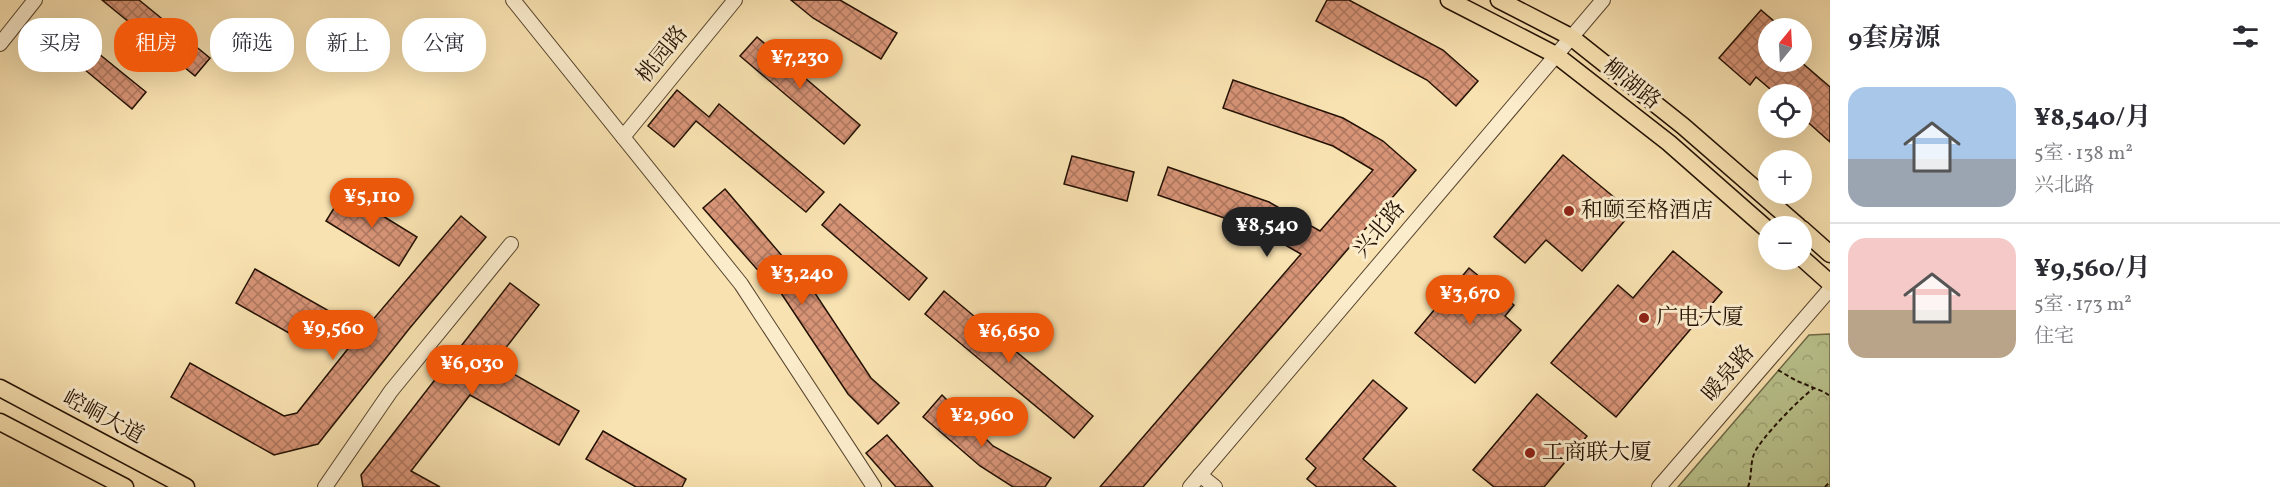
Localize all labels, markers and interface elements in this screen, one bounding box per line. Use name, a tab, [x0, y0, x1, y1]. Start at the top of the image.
chip: 买房	[18, 18, 102, 72]
chip: 租房	[114, 18, 198, 72]
chip: 筛选	[210, 18, 294, 72]
chip: 新上	[306, 18, 390, 72]
chip: 公寓	[402, 18, 486, 72]
north arrow	[1758, 18, 1812, 72]
map controls	[1758, 18, 1812, 270]
street label: 桃园路	[630, 20, 696, 90]
icon: filters	[2229, 20, 2262, 53]
text: 9套房源	[1848, 21, 1940, 57]
pin: ¥7,230	[751, 39, 849, 90]
text: ¥7,230	[771, 44, 829, 72]
street label: 柳湖路	[1595, 52, 1667, 118]
button: locate	[1758, 84, 1812, 138]
text: ¥8,540/月	[2034, 100, 2151, 136]
icon: home	[1896, 111, 1968, 183]
text: 5室 · 138 m²	[2034, 140, 2133, 168]
button: +	[1758, 150, 1812, 204]
text: 兴北路	[2034, 172, 2094, 200]
pin: ¥5,110	[323, 178, 421, 229]
text: ¥5,110	[344, 183, 400, 211]
street label: 兴北路	[1347, 195, 1413, 265]
place label: 和颐至格酒店	[1581, 196, 1713, 227]
marker: 和颐至格酒店	[1562, 204, 1576, 218]
pin: ¥8,540	[1218, 207, 1316, 258]
text: ¥8,540	[1236, 212, 1298, 240]
button: −	[1758, 216, 1812, 270]
text: ¥9,560/月	[2034, 251, 2151, 287]
pin: ¥3,240	[753, 255, 851, 306]
text: ¥3,240	[771, 260, 833, 288]
icon: home	[1896, 262, 1968, 334]
pin: ¥3,670	[1421, 275, 1519, 326]
text: ¥3,670	[1440, 280, 1500, 308]
text: 5室 · 173 m²	[2034, 291, 2132, 319]
place label: 广电大厦	[1656, 303, 1744, 334]
pin: ¥9,560	[284, 310, 382, 361]
marker: 广电大厦	[1637, 311, 1651, 325]
pin: ¥6,650	[960, 313, 1058, 364]
text: ¥9,560	[302, 315, 364, 343]
text: ¥6,650	[978, 318, 1040, 346]
text: 住宅	[2034, 323, 2074, 351]
street label: 暖泉路	[1696, 339, 1762, 409]
pin: ¥6,030	[423, 345, 521, 396]
text: ¥6,030	[440, 350, 504, 378]
street label: 崆峒大道	[57, 384, 149, 452]
pin: ¥2,960	[933, 397, 1031, 448]
text: ¥2,960	[950, 402, 1014, 430]
place label: 工商联大厦	[1542, 438, 1652, 469]
marker: 工商联大厦	[1523, 446, 1537, 460]

